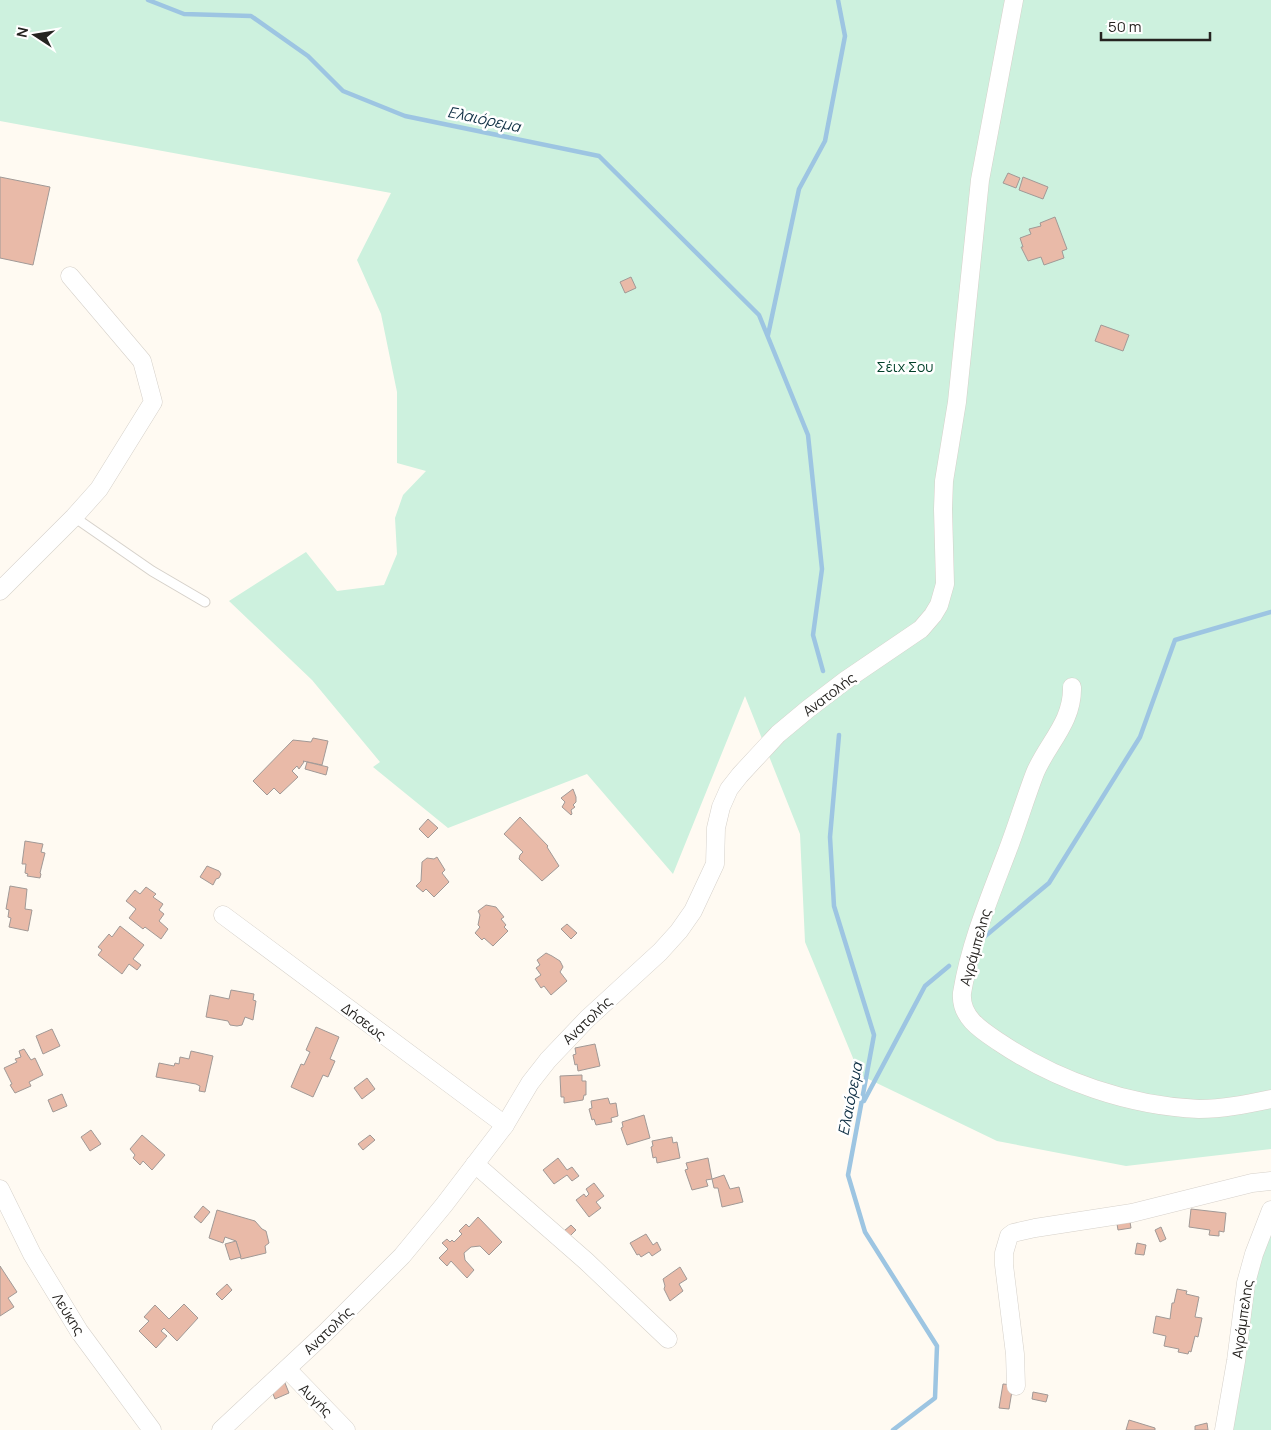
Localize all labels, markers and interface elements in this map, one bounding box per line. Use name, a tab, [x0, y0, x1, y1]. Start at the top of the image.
north arrow	[10, 10, 60, 60]
scale bar	[1101, 10, 1210, 42]
text: 50 m	[1108, 16, 1142, 37]
text: N	[11, 25, 32, 39]
water label: Ελαιόρεμα	[446, 101, 524, 137]
park label: Σέιχ Σου	[877, 357, 933, 376]
street label: Ανατολής	[799, 668, 860, 720]
street label: Αγράμπελης	[955, 906, 995, 988]
street label: Ανατολής	[558, 992, 616, 1048]
street label: Δήσεως	[338, 998, 390, 1044]
water label: Ελαιόρεμα	[833, 1059, 868, 1137]
street label: Αγράμπελης	[1227, 1278, 1257, 1360]
street label: Λεύκης	[49, 1289, 90, 1339]
street label: Ανατολής	[299, 1302, 357, 1358]
street label: Αυγής	[295, 1379, 337, 1421]

